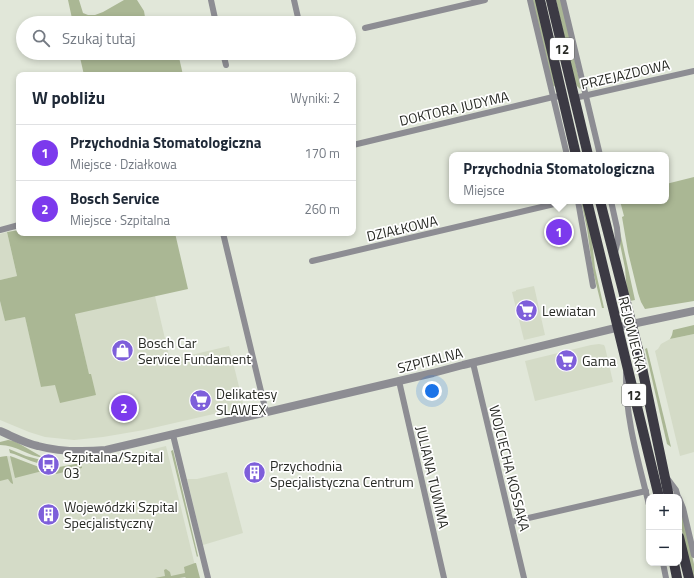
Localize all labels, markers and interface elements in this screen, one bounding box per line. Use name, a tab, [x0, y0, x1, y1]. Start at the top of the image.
search box	[16, 16, 356, 60]
icon: search	[30, 27, 52, 49]
text: Szukaj tutaj	[62, 27, 135, 50]
road number: 12	[550, 38, 574, 60]
street label: PRZEJAZDOWA	[578, 53, 672, 94]
text: W pobliżu	[32, 85, 105, 111]
street label: DOKTORA JUDYMA	[397, 85, 511, 131]
text: Wyniki: 2	[290, 88, 340, 108]
text: Przychodnia Stomatologiczna	[70, 131, 262, 154]
text: 1	[41, 143, 49, 163]
text: 170 m	[304, 143, 340, 163]
popup	[449, 152, 669, 204]
text: Miejsce · Działkowa	[70, 154, 177, 174]
text: Przychodnia Stomatologiczna	[463, 157, 655, 180]
text: Miejsce	[463, 180, 505, 200]
text: Bosch Service	[70, 187, 160, 210]
text: 2	[41, 199, 49, 219]
text: 260 m	[304, 199, 340, 219]
street label: DZIAŁKOWA	[364, 209, 440, 246]
text: Miejsce · Szpitalna	[70, 210, 170, 230]
pin: 1	[546, 217, 572, 247]
street label: REJOWIECKA	[613, 294, 653, 375]
supermarket icon: Lewiatan	[513, 297, 539, 323]
place label: Lewiatan	[542, 300, 596, 321]
place label: Bosch Car Service Fundament	[138, 332, 251, 369]
shop icon: Bosch Car Service Fundament	[110, 337, 136, 363]
street label: SZPITALNA	[395, 342, 465, 378]
supermarket icon: Gama	[554, 347, 580, 373]
place label: Gama	[582, 350, 616, 371]
your location	[422, 381, 442, 401]
place label: Delikatesy SLAWEX	[216, 383, 277, 420]
road number: 12	[622, 384, 646, 406]
supermarket icon: Delikatesy SLAWEX	[188, 388, 214, 414]
pin: 2	[111, 393, 137, 423]
street label: WOJCIECHA KOSSAKA	[484, 403, 536, 534]
street label: JULIANA TUWIMA	[411, 424, 455, 531]
place label: Szpitalna/Szpital 03	[64, 446, 163, 483]
bus stop icon: Szpitalna/Szpital 03	[35, 451, 61, 477]
place label: Przychodnia Specjalistyczna Centrum	[270, 455, 414, 492]
building icon: Przychodnia Specjalistyczna Centrum	[241, 460, 267, 486]
map controls	[646, 494, 682, 566]
button: +	[646, 494, 682, 530]
place label: Wojewódzki Szpital Specjalistyczny	[64, 496, 178, 533]
building icon: Wojewódzki Szpital Specjalistyczny	[36, 501, 62, 527]
button: −	[646, 530, 682, 566]

